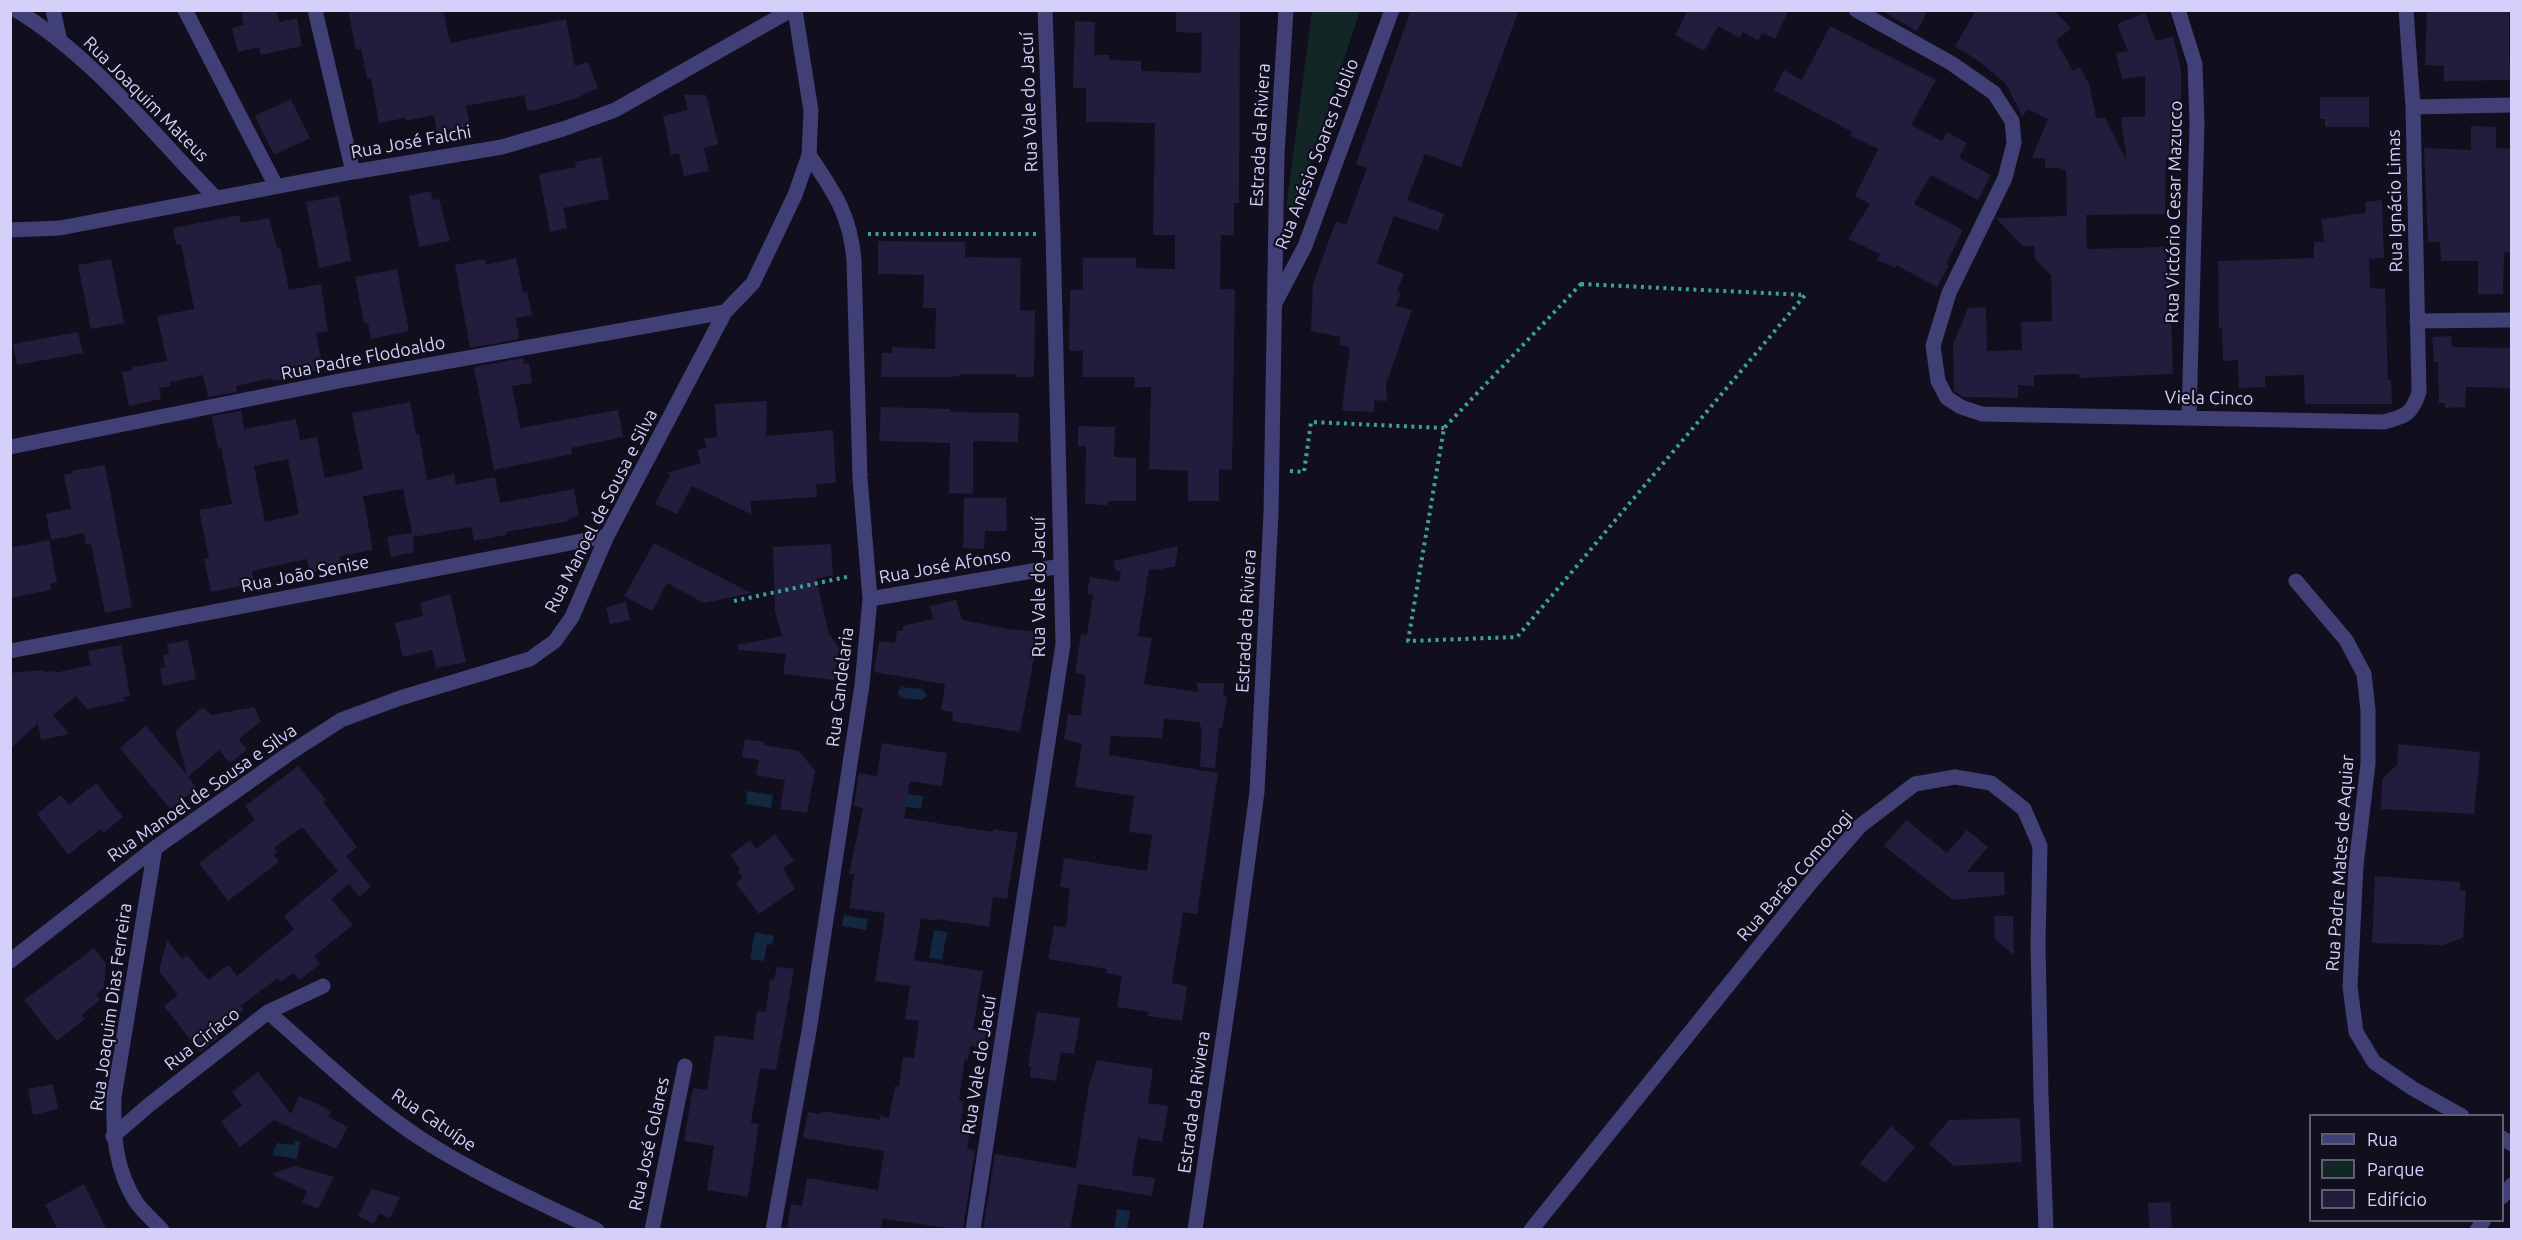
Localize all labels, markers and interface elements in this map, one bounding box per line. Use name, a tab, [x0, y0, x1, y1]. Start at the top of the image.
street label: Rua Joaquim Mateus	[79, 32, 213, 166]
street label: Rua Vale do Jacuí	[1016, 32, 1042, 172]
street label: Rua Anésio Soares Publio	[1271, 56, 1363, 252]
street label: Estrada da Riviera	[1245, 63, 1275, 207]
street label: Rua Victório Cesar Mazucco	[2161, 101, 2187, 323]
street label: Rua José Falchi	[349, 121, 473, 163]
street label: Rua Ignácio Limas	[2383, 129, 2407, 273]
street label: Rua Padre Flodoaldo	[279, 331, 447, 385]
street label: Viela Cinco	[2164, 386, 2254, 410]
street label: Rua Manoel de Sousa e Silva	[540, 405, 662, 617]
street label: Rua Vale do Jacuí	[1028, 517, 1050, 657]
street label: Rua José Afonso	[877, 544, 1013, 588]
street label: Estrada da Riviera	[1231, 549, 1261, 693]
street label: Rua João Senise	[239, 551, 371, 597]
street label: Rua Candelaria	[822, 626, 858, 748]
street label: Rua Manoel de Sousa e Silva	[103, 719, 301, 867]
street label: Rua Padre Mates de Aquiar	[2322, 754, 2358, 972]
street label: Rua Barão Comorogi	[1732, 806, 1858, 946]
street label: Rua Joaquim Dias Ferreira	[86, 902, 136, 1112]
street label: Rua Vale do Jacuí	[957, 994, 1001, 1136]
street label: Rua Ciríaco	[160, 1003, 244, 1075]
street label: Estrada da Riviera	[1173, 1029, 1215, 1175]
street label: Rua José Colares	[624, 1075, 674, 1213]
street label: Rua Catuípe	[388, 1084, 480, 1156]
legend	[2309, 1114, 2504, 1222]
text: Rua	[2367, 1129, 2398, 1149]
text: Parque	[2367, 1159, 2424, 1179]
text: Edifício	[2367, 1189, 2427, 1209]

